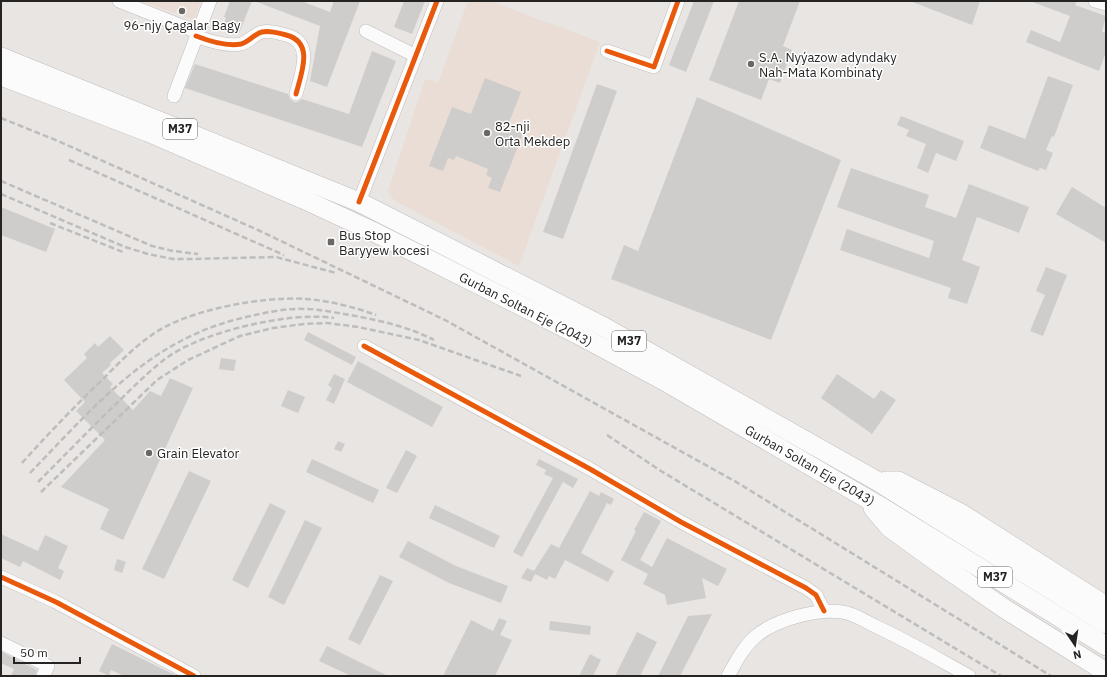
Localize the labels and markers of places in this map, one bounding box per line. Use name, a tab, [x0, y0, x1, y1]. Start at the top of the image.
marker: 96-njy Çagalar Bagy	[177, 6, 187, 16]
place label: 96-njy Çagalar Bagy	[124, 17, 241, 34]
place label: S.A. Nyýazow adyndaky Nah-Mata Kombinaty	[759, 49, 897, 81]
marker: S.A. Nyýazow adyndaky Nah-Mata Kombinaty	[746, 59, 756, 69]
place label: 82-nji Orta Mekdep	[495, 118, 570, 150]
marker: 82-nji Orta Mekdep	[482, 128, 492, 138]
place label: Bus Stop Baryyew kocesi	[339, 227, 429, 259]
marker: Bus Stop Baryyew kocesi	[326, 237, 336, 247]
place label: Grain Elevator	[157, 445, 240, 462]
marker: Grain Elevator	[144, 448, 154, 458]

